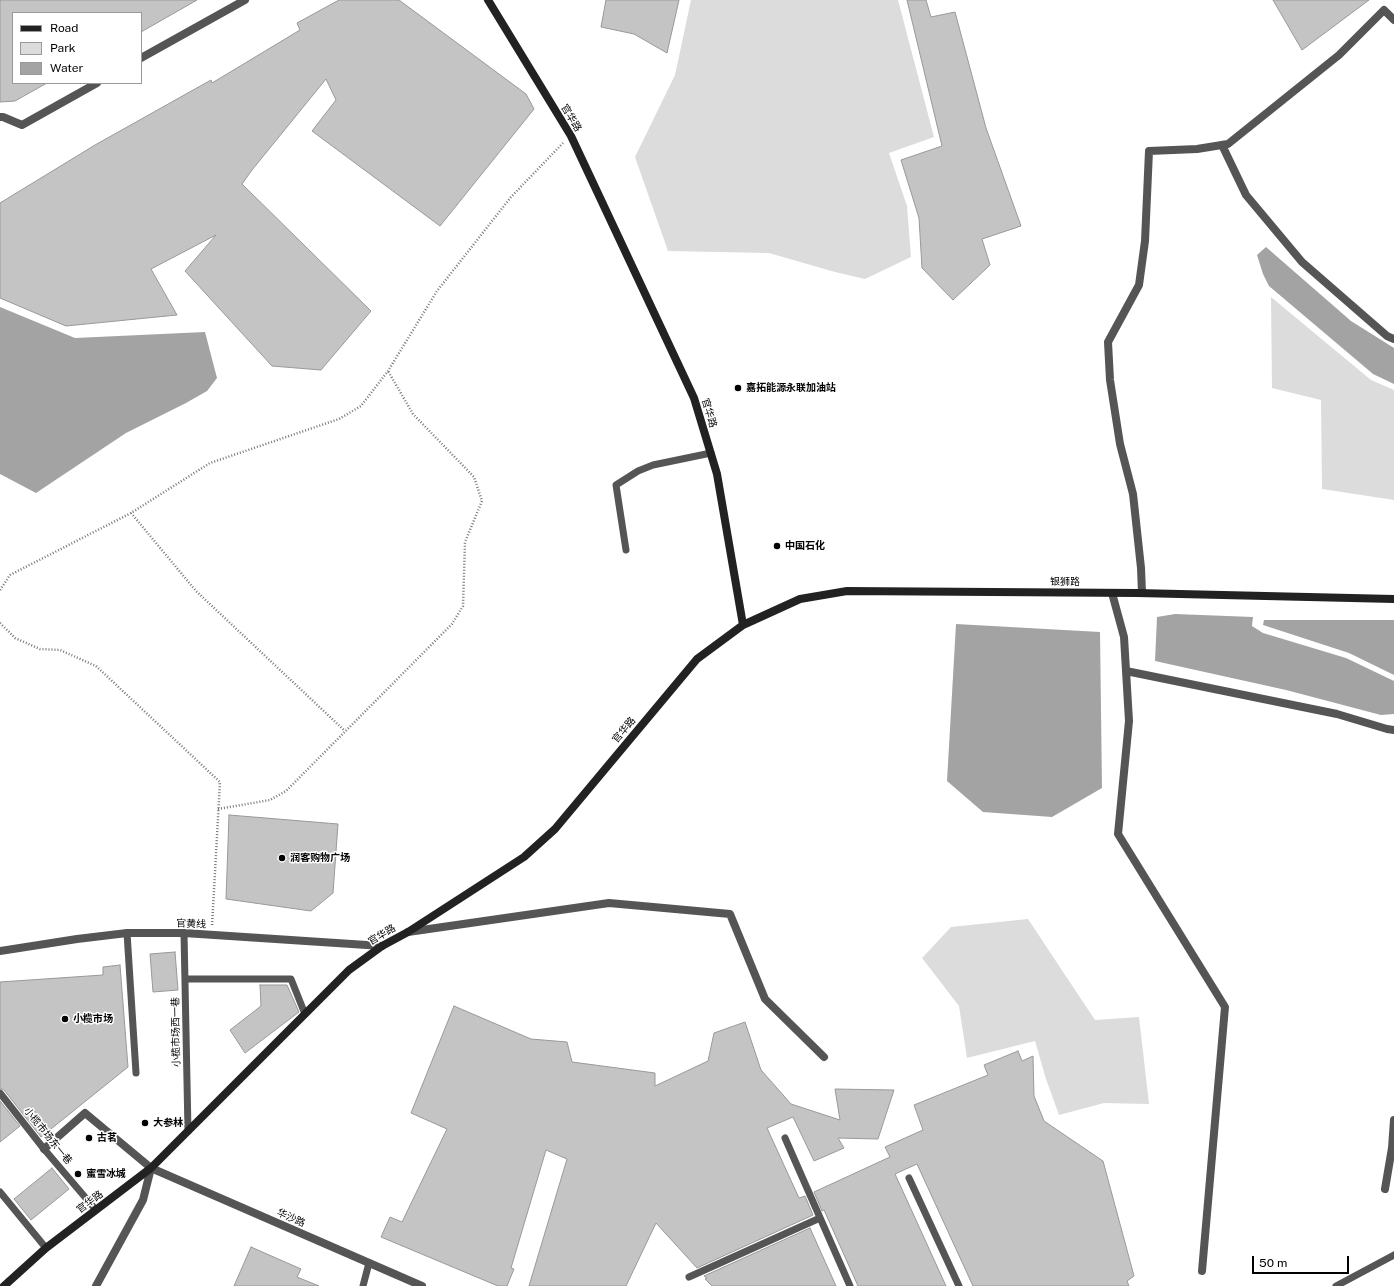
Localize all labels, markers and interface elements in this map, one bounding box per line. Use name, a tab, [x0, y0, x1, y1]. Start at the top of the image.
legend	[12, 12, 142, 84]
text: Road	[50, 21, 78, 35]
text: Park	[50, 41, 76, 55]
text: Water	[50, 61, 83, 75]
street label: 官华路	[558, 102, 584, 134]
place label: 嘉拓能源永联加油站	[746, 382, 836, 394]
marker: 嘉拓能源永联加油站	[733, 383, 743, 393]
street label: 官华路	[699, 397, 719, 429]
place label: 中国石化	[785, 540, 825, 552]
marker: 中国石化	[772, 541, 782, 551]
street label: 银狮路	[1050, 576, 1080, 588]
street label: 官华路	[610, 715, 638, 745]
place label: 润客购物广场	[290, 852, 350, 864]
marker: 润客购物广场	[277, 853, 287, 863]
street label: 官黄线	[176, 917, 206, 931]
street label: 官华路	[366, 922, 398, 948]
street label: 小榄市场西一巷	[169, 997, 183, 1067]
place label: 小榄市场	[73, 1013, 113, 1025]
marker: 小榄市场	[60, 1014, 70, 1024]
street label: 小榄市场东一巷	[21, 1105, 75, 1167]
place label: 大参林	[153, 1117, 183, 1129]
marker: 大参林	[140, 1118, 150, 1128]
place label: 古茗	[97, 1132, 117, 1144]
marker: 古茗	[84, 1133, 94, 1143]
place label: 蜜雪冰城	[86, 1168, 126, 1180]
marker: 蜜雪冰城	[73, 1169, 83, 1179]
street label: 官华路	[74, 1188, 106, 1216]
street label: 华沙路	[275, 1206, 307, 1230]
scale bar	[1254, 1248, 1351, 1274]
text: 50 m	[1259, 1256, 1287, 1270]

